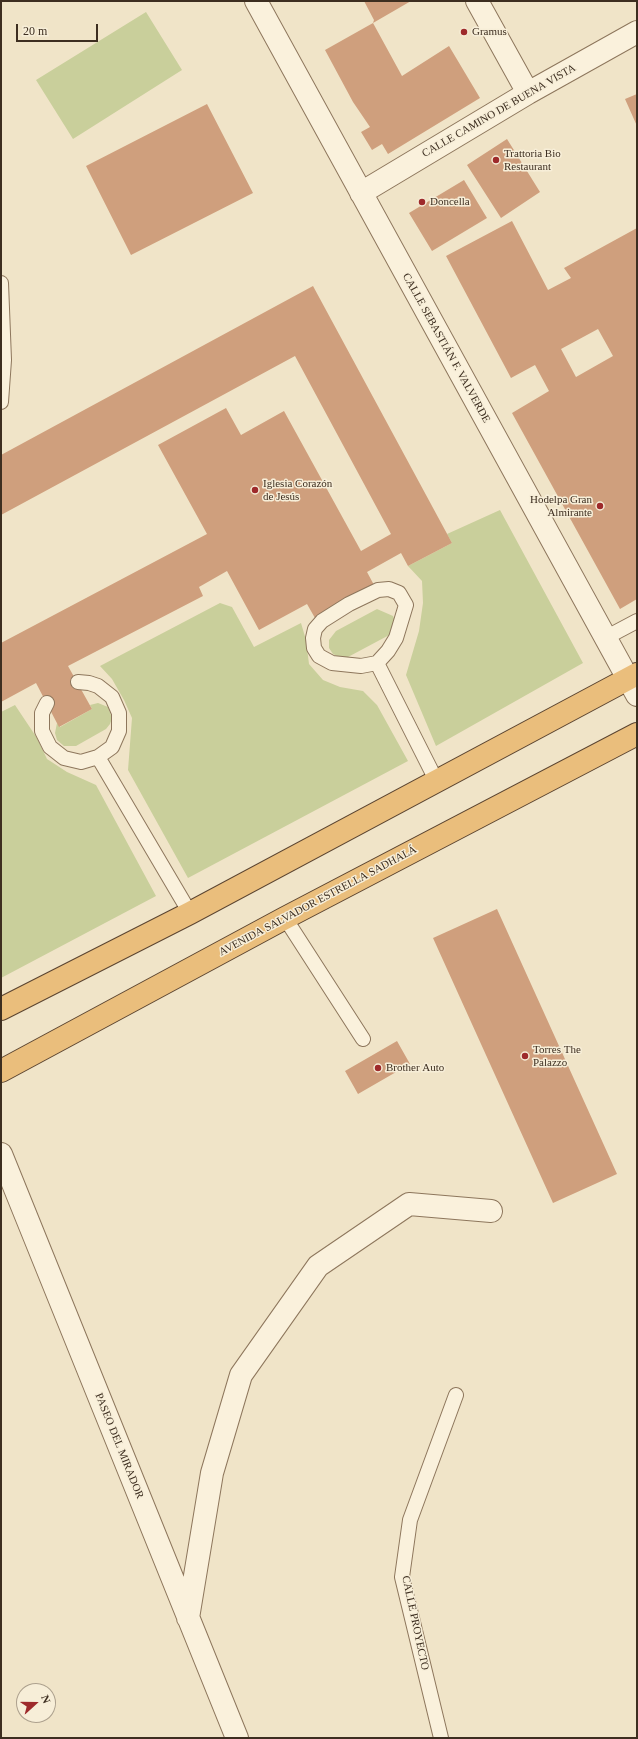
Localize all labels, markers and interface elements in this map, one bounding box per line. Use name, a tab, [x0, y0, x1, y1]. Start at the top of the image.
scale bar	[18, 16, 100, 42]
text: 20 m	[23, 24, 47, 38]
place label: Gramus	[472, 25, 507, 39]
marker: Gramus	[459, 27, 469, 37]
street label: CALLE CAMINO DE BUENA VISTA	[420, 62, 578, 160]
place label: Trattoria Bio Restaurant	[504, 147, 561, 173]
marker: Trattoria Bio Restaurant	[491, 155, 501, 165]
place label: Doncella	[430, 195, 470, 209]
marker: Doncella	[417, 197, 427, 207]
street label: CALLE SEBASTIÁN F. VALVERDE	[399, 271, 493, 425]
place label: Iglesia Corazón de Jesús	[263, 477, 332, 503]
marker: Iglesia Corazón de Jesús	[250, 485, 260, 495]
place label: Hodelpa Gran Almirante	[530, 493, 592, 519]
marker: Hodelpa Gran Almirante	[595, 501, 605, 511]
street label: AVENIDA SALVADOR ESTRELLA SADHALÁ	[217, 843, 419, 959]
place label: Torres The Palazzo	[533, 1043, 581, 1069]
marker: Torres The Palazzo	[520, 1051, 530, 1061]
place label: Brother Auto	[386, 1061, 444, 1075]
marker: Brother Auto	[373, 1063, 383, 1073]
street label: PASEO DEL MIRADOR	[92, 1391, 146, 1501]
street label: CALLE PROYECTO	[399, 1575, 431, 1671]
north arrow	[16, 1683, 56, 1723]
text: N	[39, 1693, 53, 1705]

